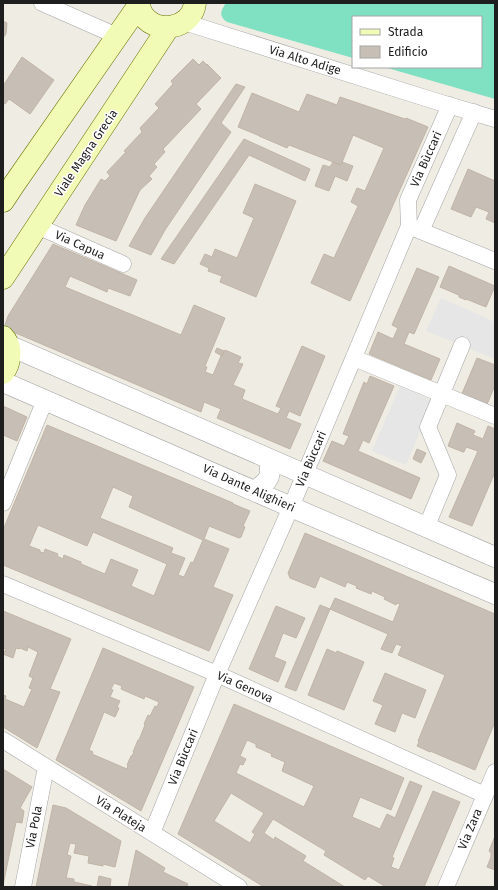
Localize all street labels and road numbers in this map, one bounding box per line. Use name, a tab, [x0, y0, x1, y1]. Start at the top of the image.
street label: Via Alto Adige	[267, 42, 343, 78]
street label: Viale Magna Grecia	[52, 107, 120, 199]
street label: Via Bùccari	[407, 129, 445, 189]
street label: Via Capua	[53, 228, 107, 262]
street label: Via Bùccari	[293, 429, 329, 489]
street label: Via Dante Alighieri	[201, 461, 297, 515]
street label: Via Genova	[215, 668, 275, 706]
street label: Via Bùccari	[165, 727, 201, 787]
street label: Via Plateja	[93, 793, 149, 835]
street label: Via Pola	[23, 804, 45, 850]
street label: Via Zara	[455, 806, 485, 852]

